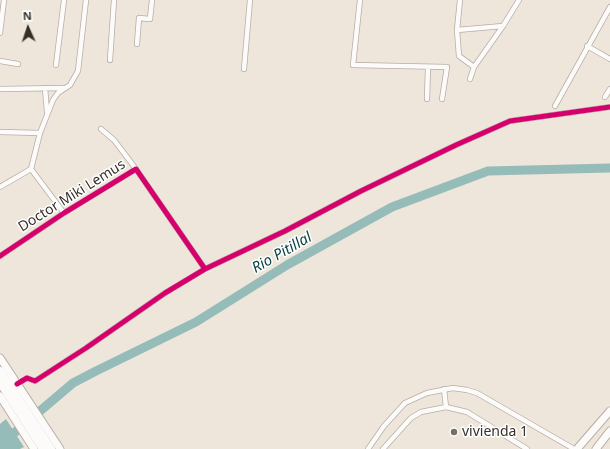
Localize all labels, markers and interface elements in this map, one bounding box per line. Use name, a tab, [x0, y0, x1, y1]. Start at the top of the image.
north arrow	[8, 8, 48, 48]
text: N	[22, 8, 32, 23]
street label: Doctor Miki Lemus	[15, 156, 129, 236]
water label: Rio Pitillal	[249, 229, 315, 277]
place label: vivienda 1	[462, 424, 528, 440]
marker: vivienda 1	[449, 427, 459, 437]

